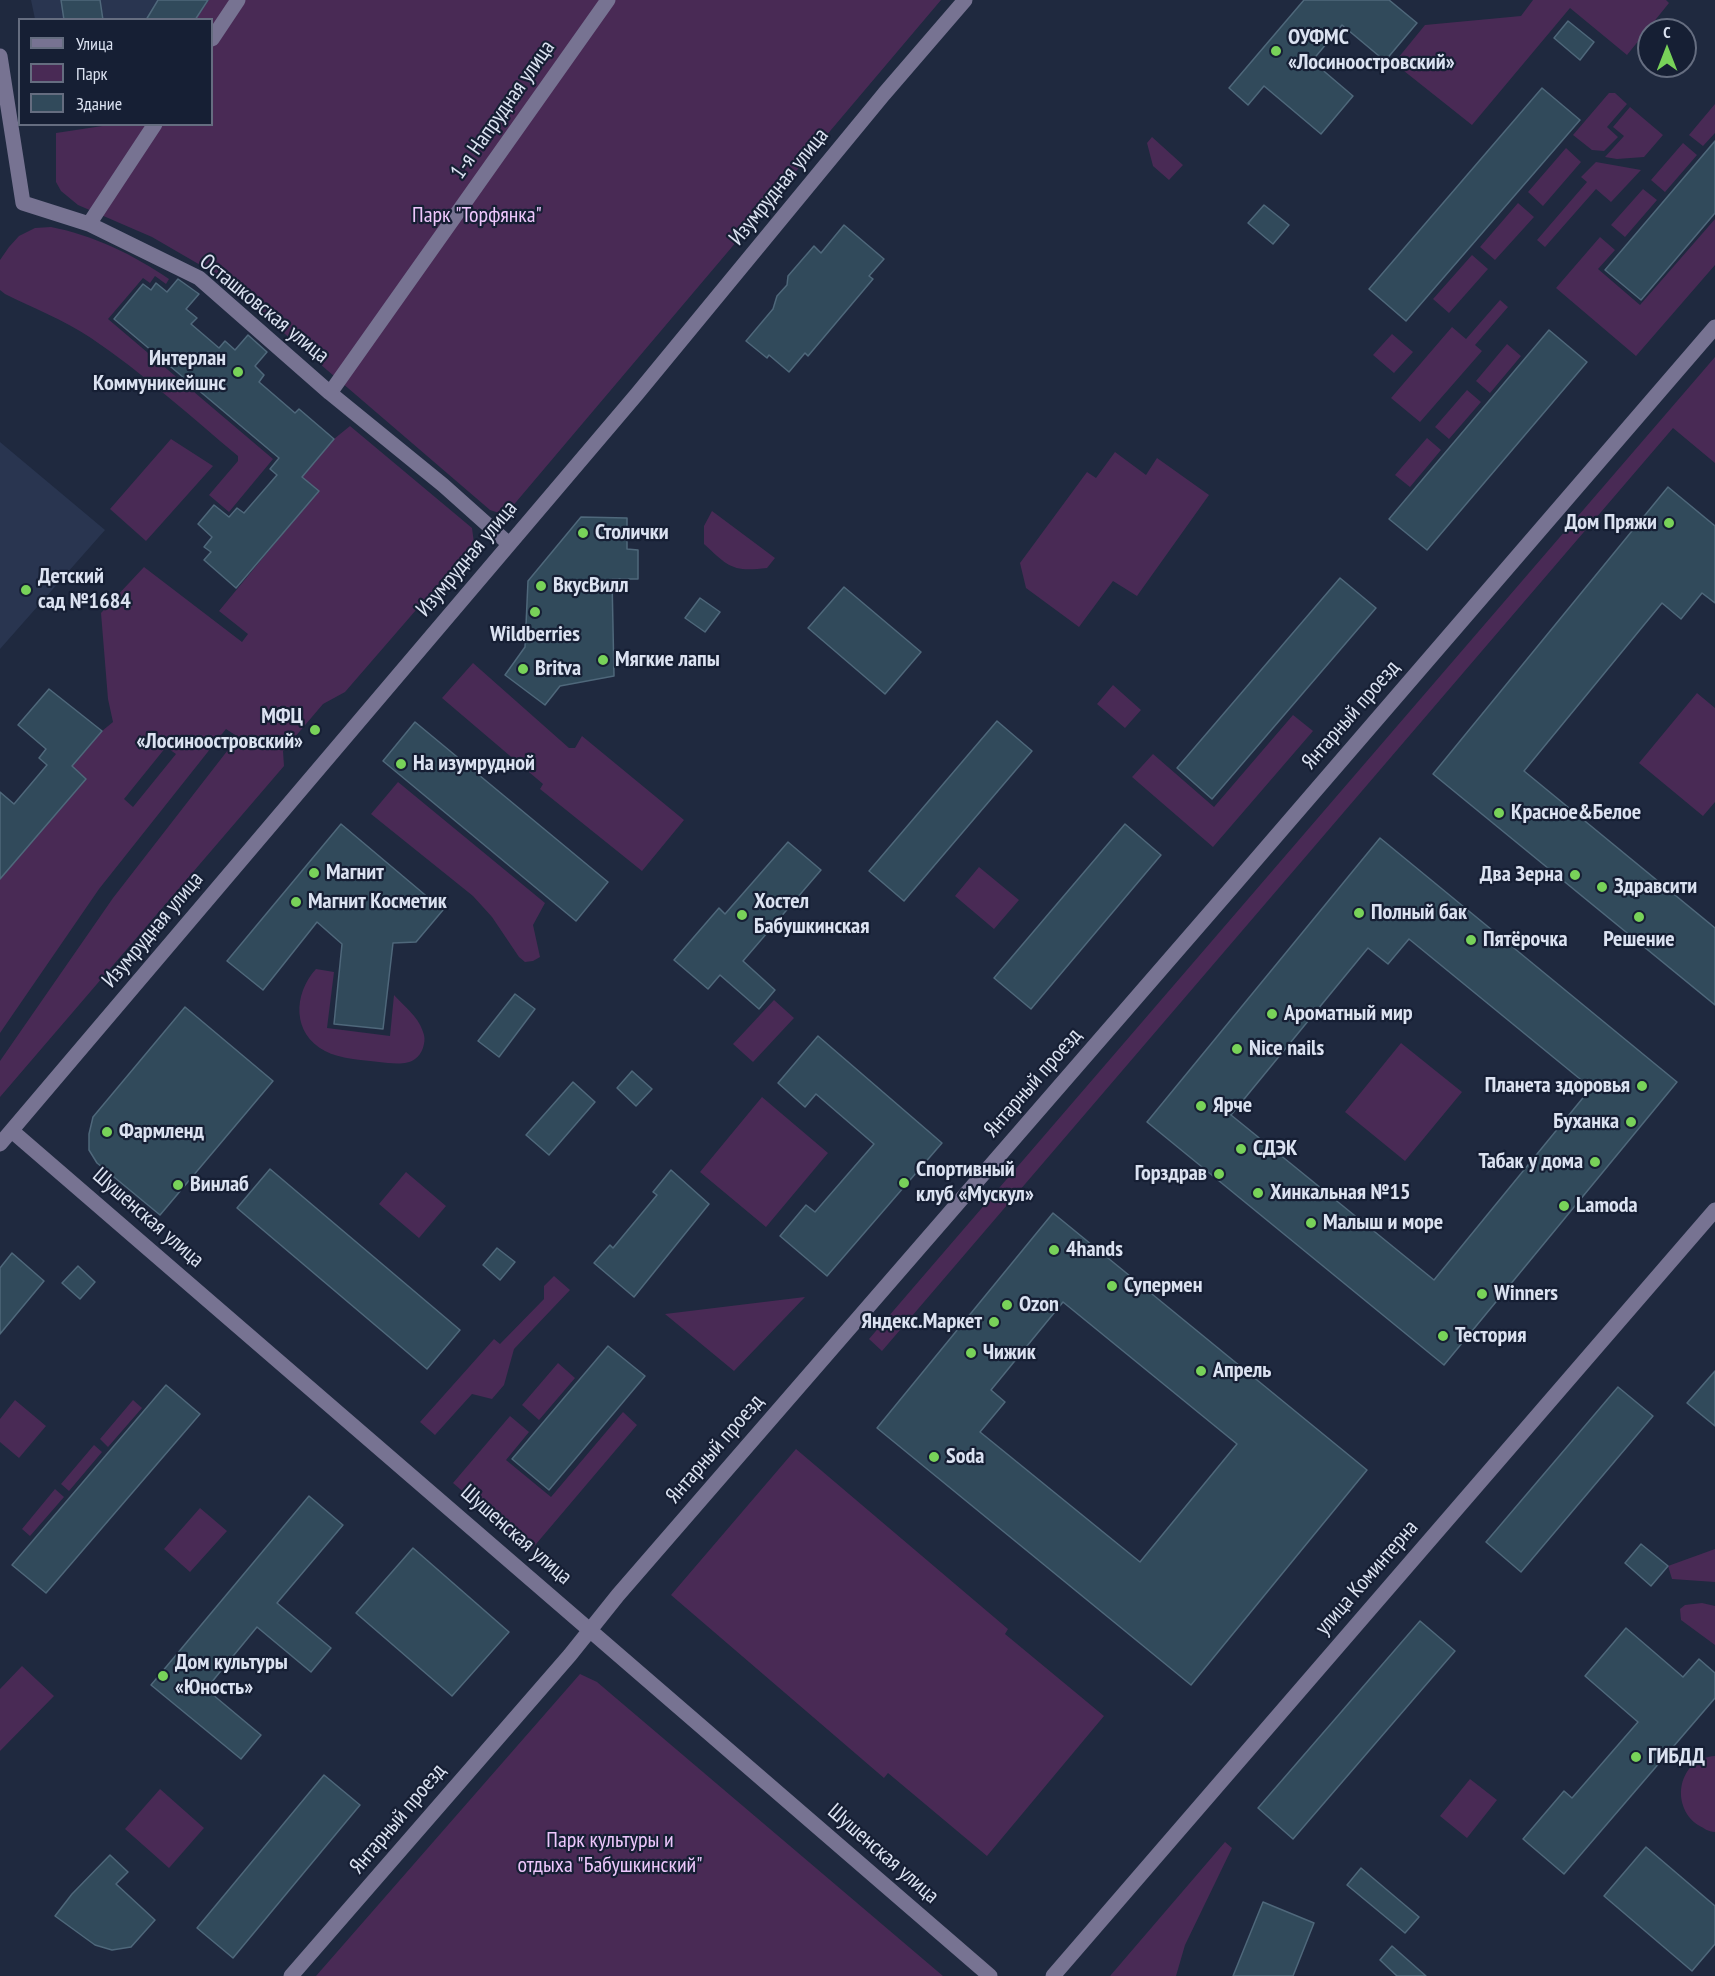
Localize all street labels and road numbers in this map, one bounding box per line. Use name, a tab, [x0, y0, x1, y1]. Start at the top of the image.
street label: 1-я Напрудная улица	[445, 36, 561, 184]
street label: Изумрудная улица	[724, 123, 834, 251]
street label: Осташковская улица	[194, 249, 334, 369]
street label: Изумрудная улица	[411, 496, 523, 622]
street label: Янтарный проезд	[1296, 655, 1406, 775]
street label: Изумрудная улица	[97, 867, 209, 993]
street label: Янтарный проезд	[978, 1023, 1088, 1143]
street label: Шушенская улица	[87, 1163, 209, 1273]
street label: Янтарный проезд	[660, 1389, 770, 1509]
street label: Шушенская улица	[455, 1480, 577, 1590]
street label: улица Коминтерна	[1310, 1515, 1424, 1641]
street label: Янтарный проезд	[344, 1758, 452, 1880]
street label: Шушенская улица	[822, 1799, 944, 1909]

